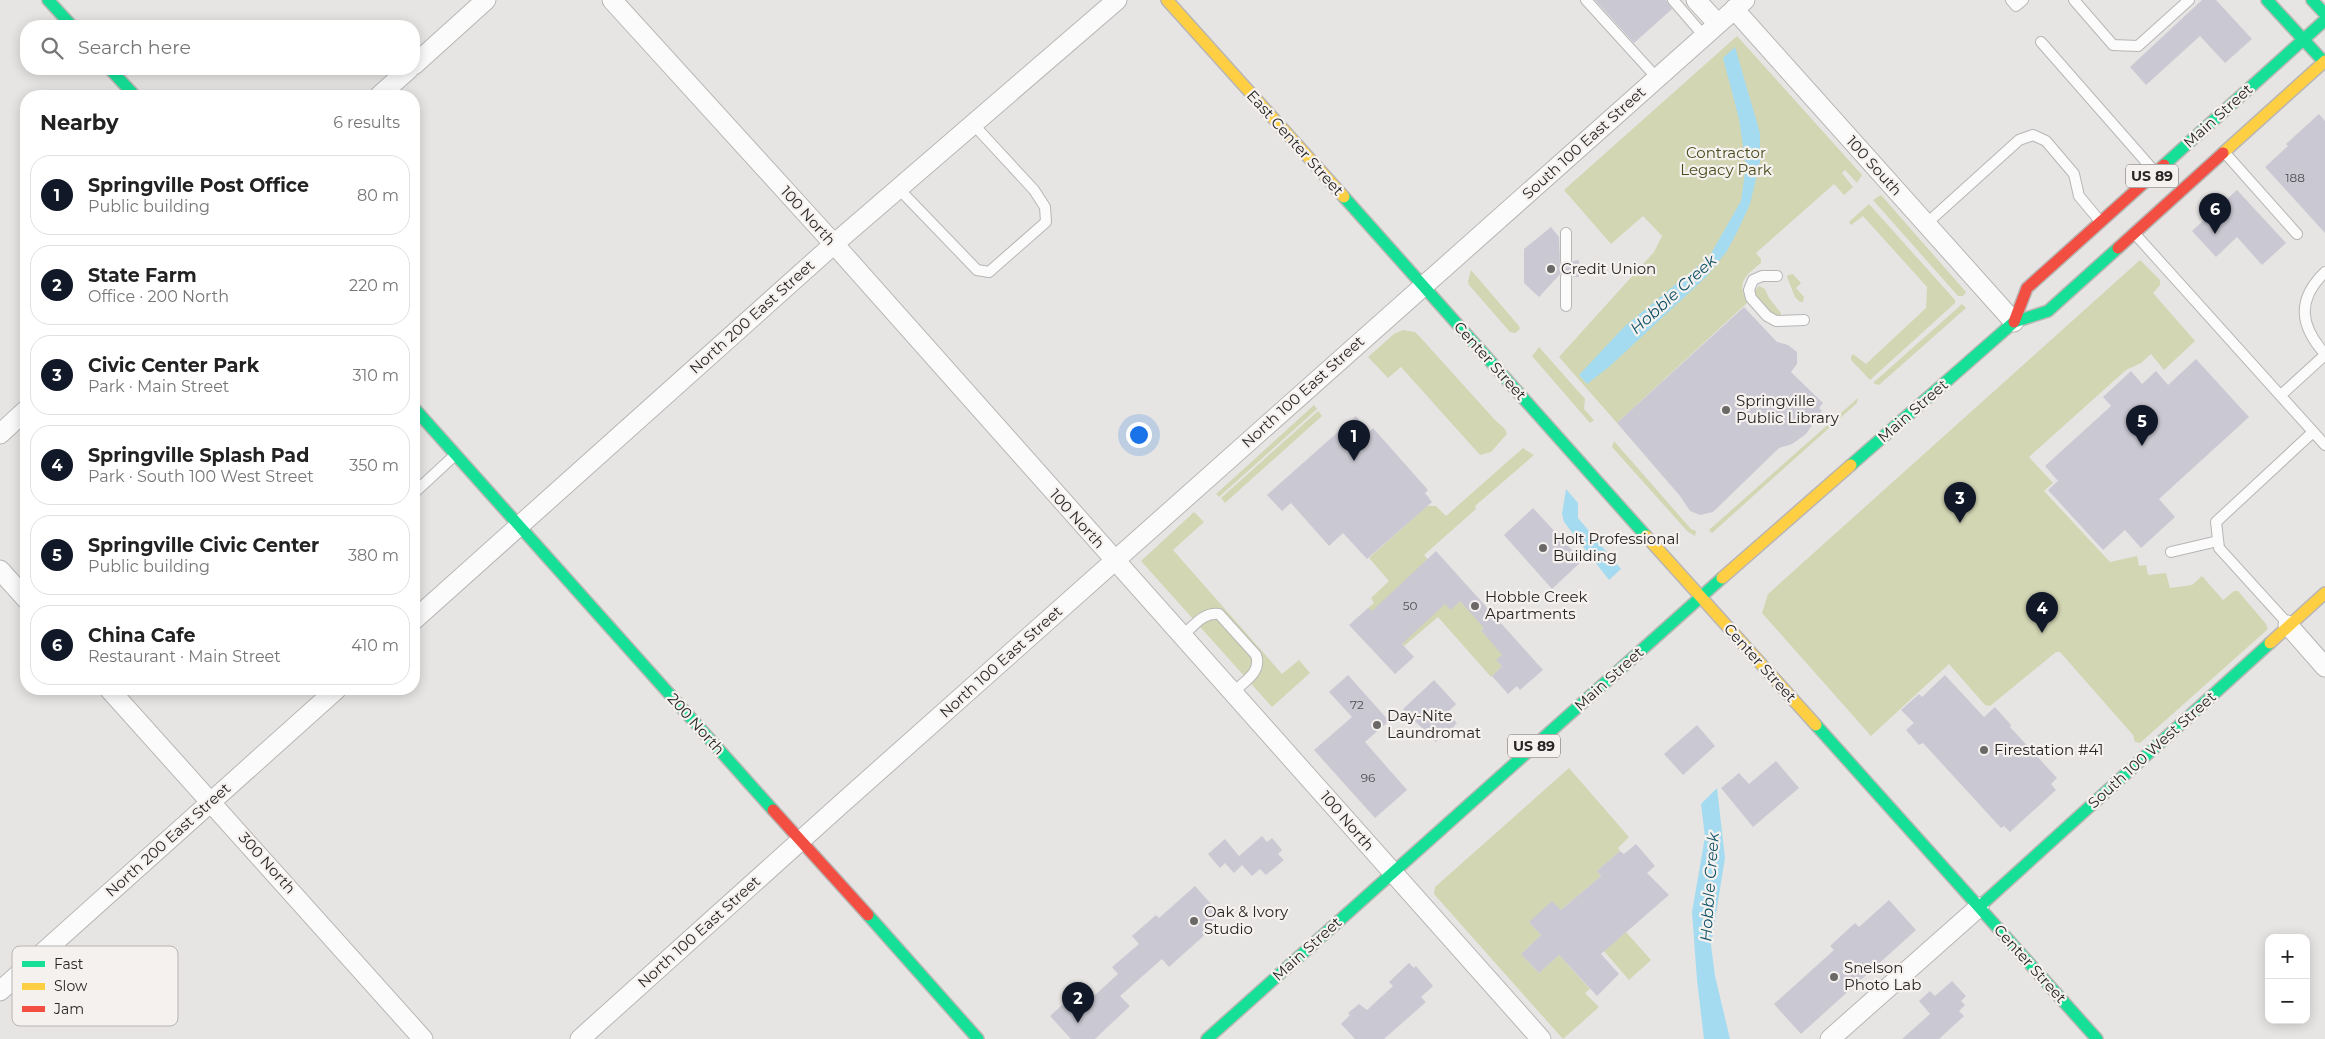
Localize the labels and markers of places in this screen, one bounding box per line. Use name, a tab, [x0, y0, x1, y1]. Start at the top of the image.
pin: 6	[2199, 193, 2231, 234]
place label: Credit Union	[1561, 259, 1656, 278]
marker: Credit Union	[1545, 263, 1557, 275]
place label: Springville Public Library	[1736, 391, 1840, 427]
marker: Springville Public Library	[1720, 404, 1732, 416]
pin: 5	[2126, 405, 2158, 446]
pin: 1	[1338, 420, 1370, 461]
pin: 3	[1944, 482, 1976, 523]
place label: Holt Professional Building	[1553, 529, 1679, 565]
marker: Holt Professional Building	[1537, 542, 1549, 554]
place label: Hobble Creek Apartments	[1485, 587, 1588, 623]
pin: 4	[2026, 592, 2058, 633]
marker: Hobble Creek Apartments	[1469, 600, 1481, 612]
place label: Day-Nite Laundromat	[1387, 706, 1481, 742]
marker: Day-Nite Laundromat	[1371, 719, 1383, 731]
place label: Firestation #41	[1994, 740, 2103, 759]
marker: Firestation #41	[1978, 744, 1990, 756]
place label: Oak & Ivory Studio	[1204, 902, 1289, 938]
marker: Oak & Ivory Studio	[1188, 915, 1200, 927]
place label: Snelson Photo Lab	[1844, 958, 1921, 994]
marker: Snelson Photo Lab	[1828, 971, 1840, 983]
pin: 2	[1062, 982, 1094, 1023]

